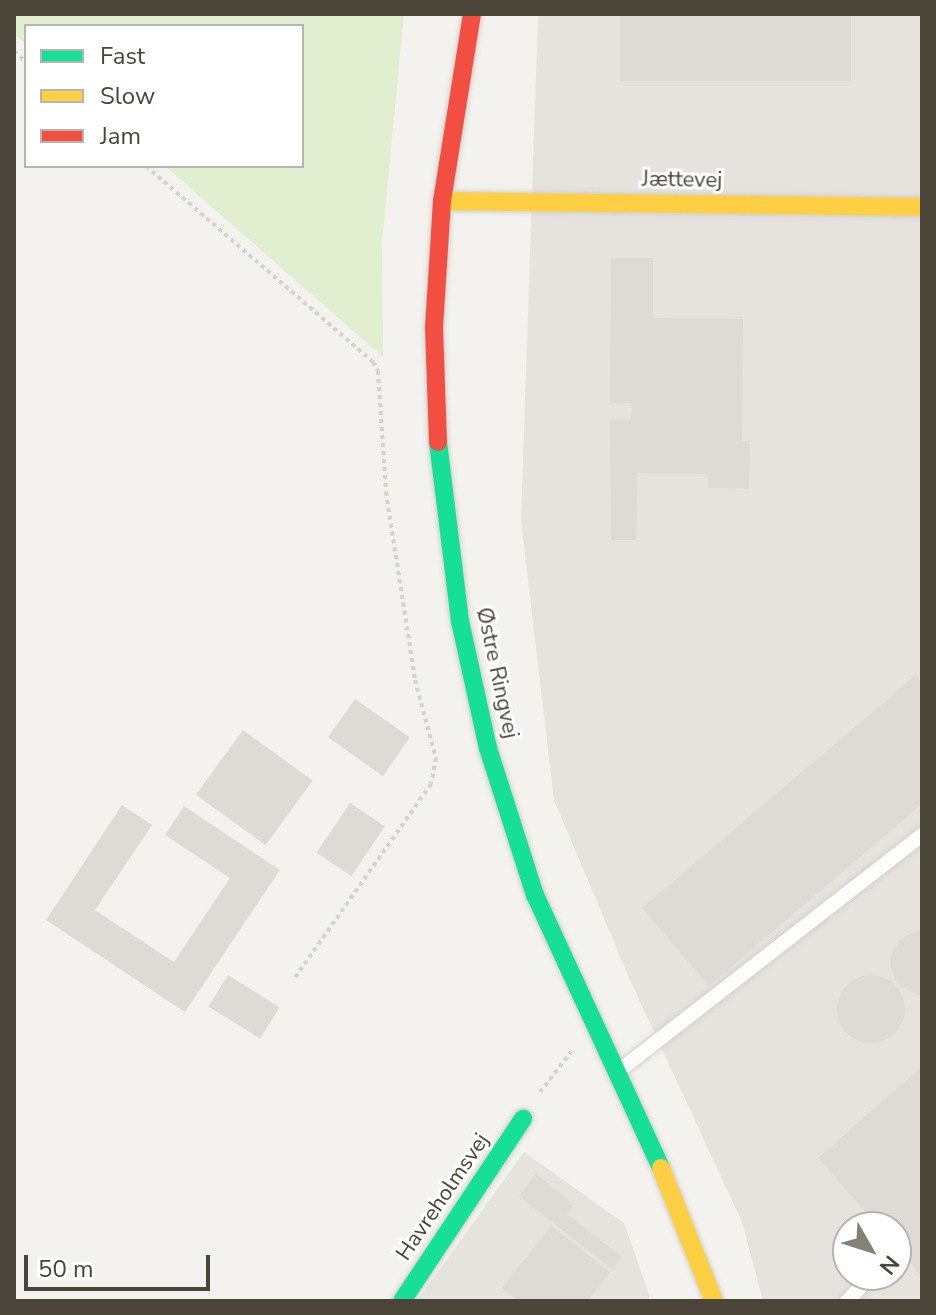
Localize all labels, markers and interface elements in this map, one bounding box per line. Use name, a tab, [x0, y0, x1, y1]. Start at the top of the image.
legend	[24, 24, 304, 168]
text: Fast	[100, 40, 145, 72]
text: Slow	[100, 80, 155, 112]
text: Jam	[100, 120, 141, 152]
street label: Jættevej	[641, 166, 723, 194]
street label: Østre Ringvej	[470, 605, 524, 741]
street label: Havreholmsvej	[391, 1128, 495, 1266]
north arrow	[832, 1211, 912, 1291]
scale bar	[28, 1239, 214, 1289]
text: N	[872, 1249, 906, 1281]
text: 50 m	[38, 1253, 94, 1285]

